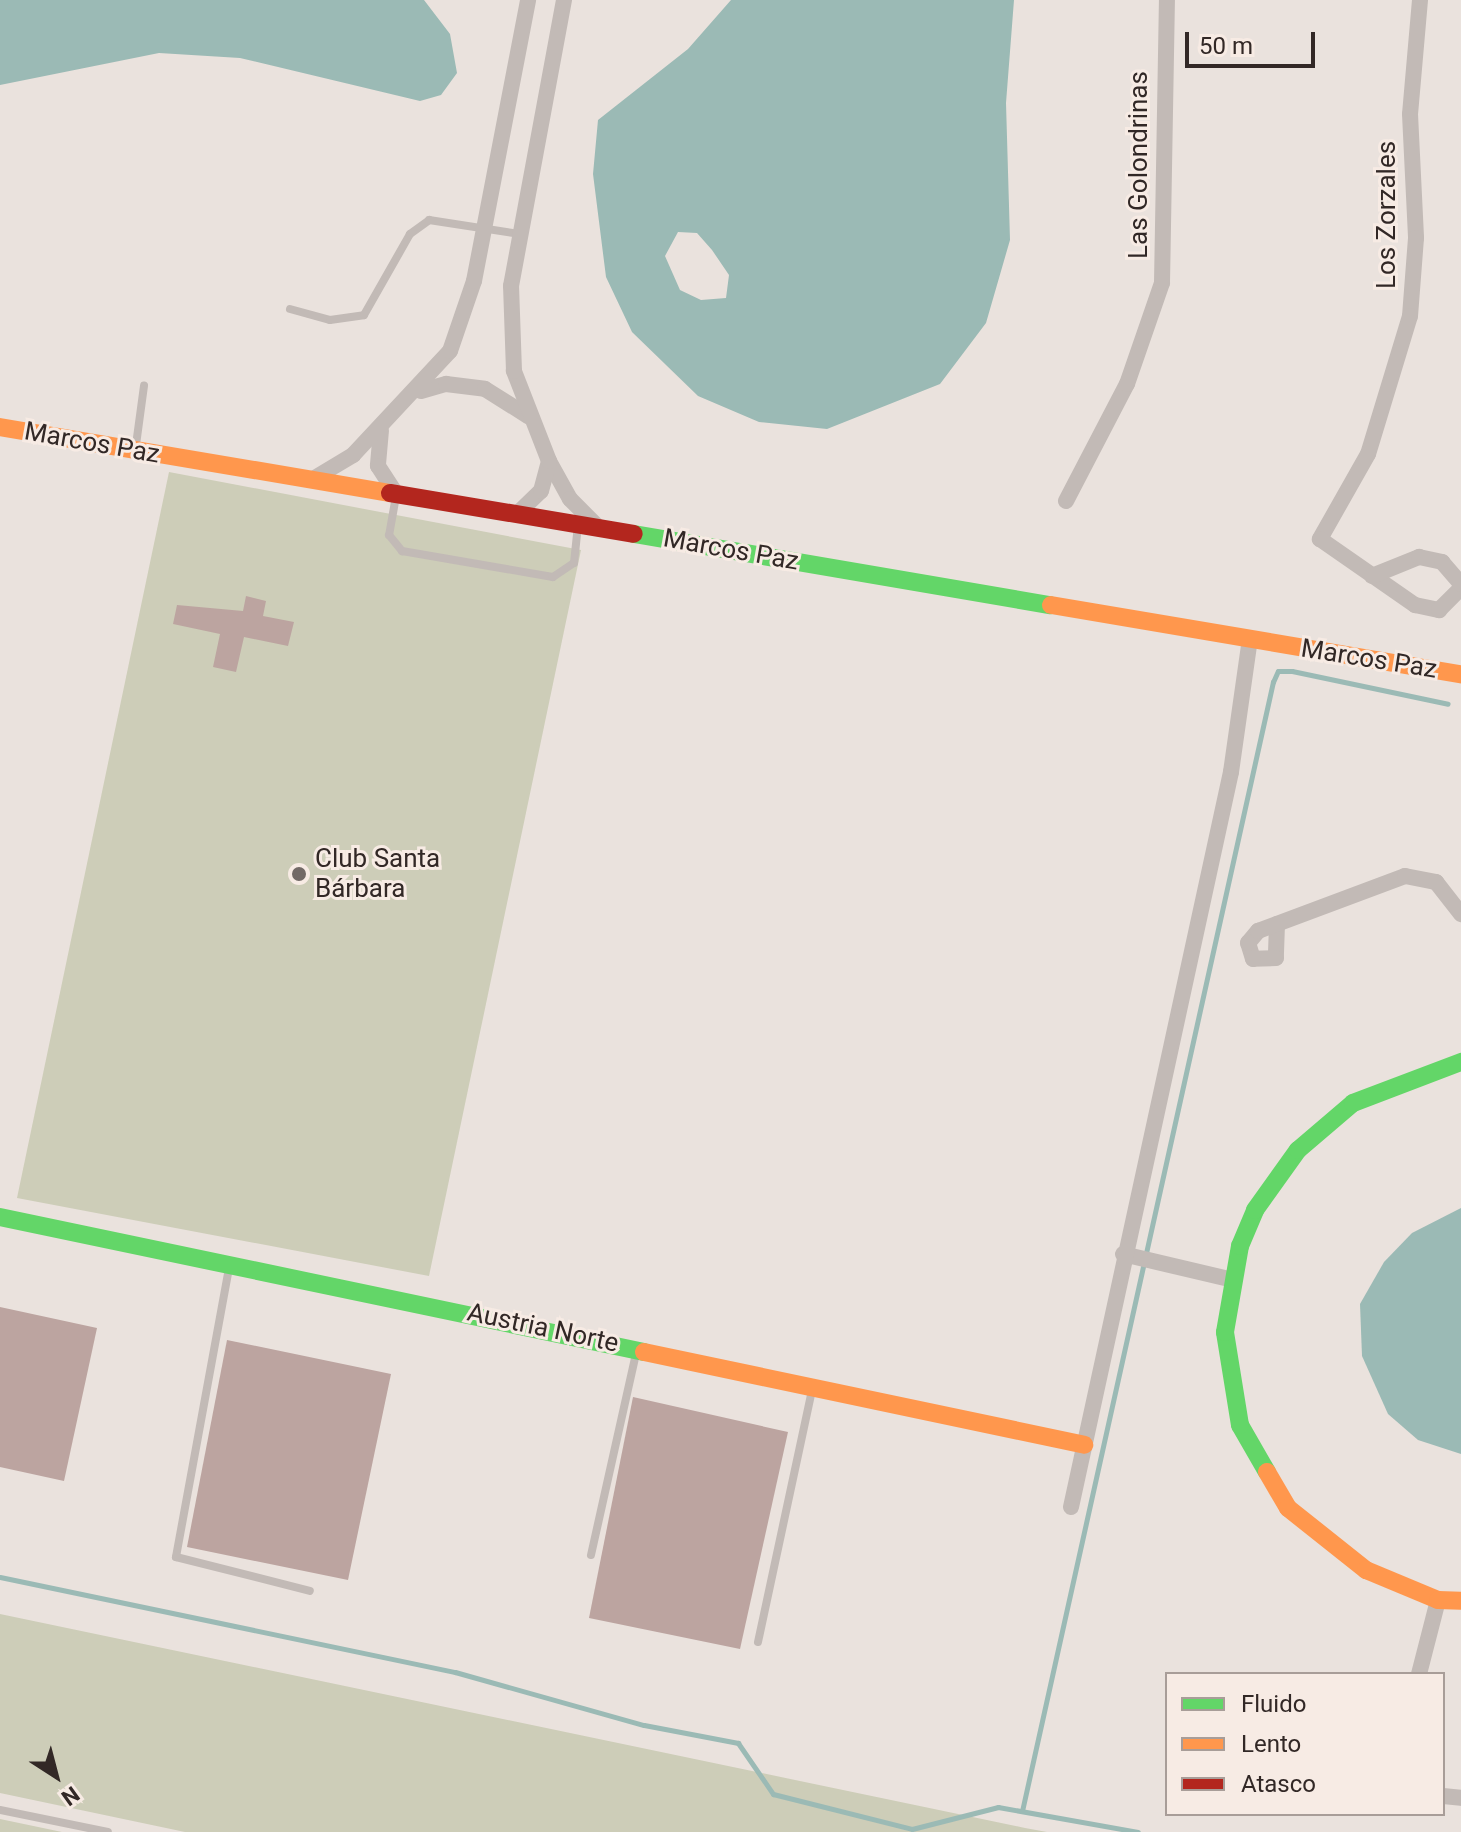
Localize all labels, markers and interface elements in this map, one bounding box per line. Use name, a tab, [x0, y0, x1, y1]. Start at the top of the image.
scale bar	[1189, 16, 1319, 66]
text: 50 m	[1199, 32, 1253, 60]
street label: Las Golondrinas	[1123, 71, 1155, 259]
street label: Los Zorzales	[1371, 141, 1403, 289]
street label: Marcos Paz	[22, 416, 162, 470]
street label: Marcos Paz	[661, 523, 801, 577]
street label: Marcos Paz	[1299, 633, 1439, 685]
place label: Club Santa Bárbara	[315, 843, 440, 904]
marker: Club Santa Bárbara	[290, 865, 308, 883]
street label: Austria Norte	[464, 1297, 622, 1359]
legend	[1165, 1672, 1445, 1816]
text: Fluido	[1241, 1690, 1306, 1718]
text: Lento	[1241, 1730, 1301, 1758]
north arrow	[16, 1736, 96, 1816]
text: Atasco	[1241, 1770, 1316, 1798]
text: N	[57, 1781, 84, 1810]

